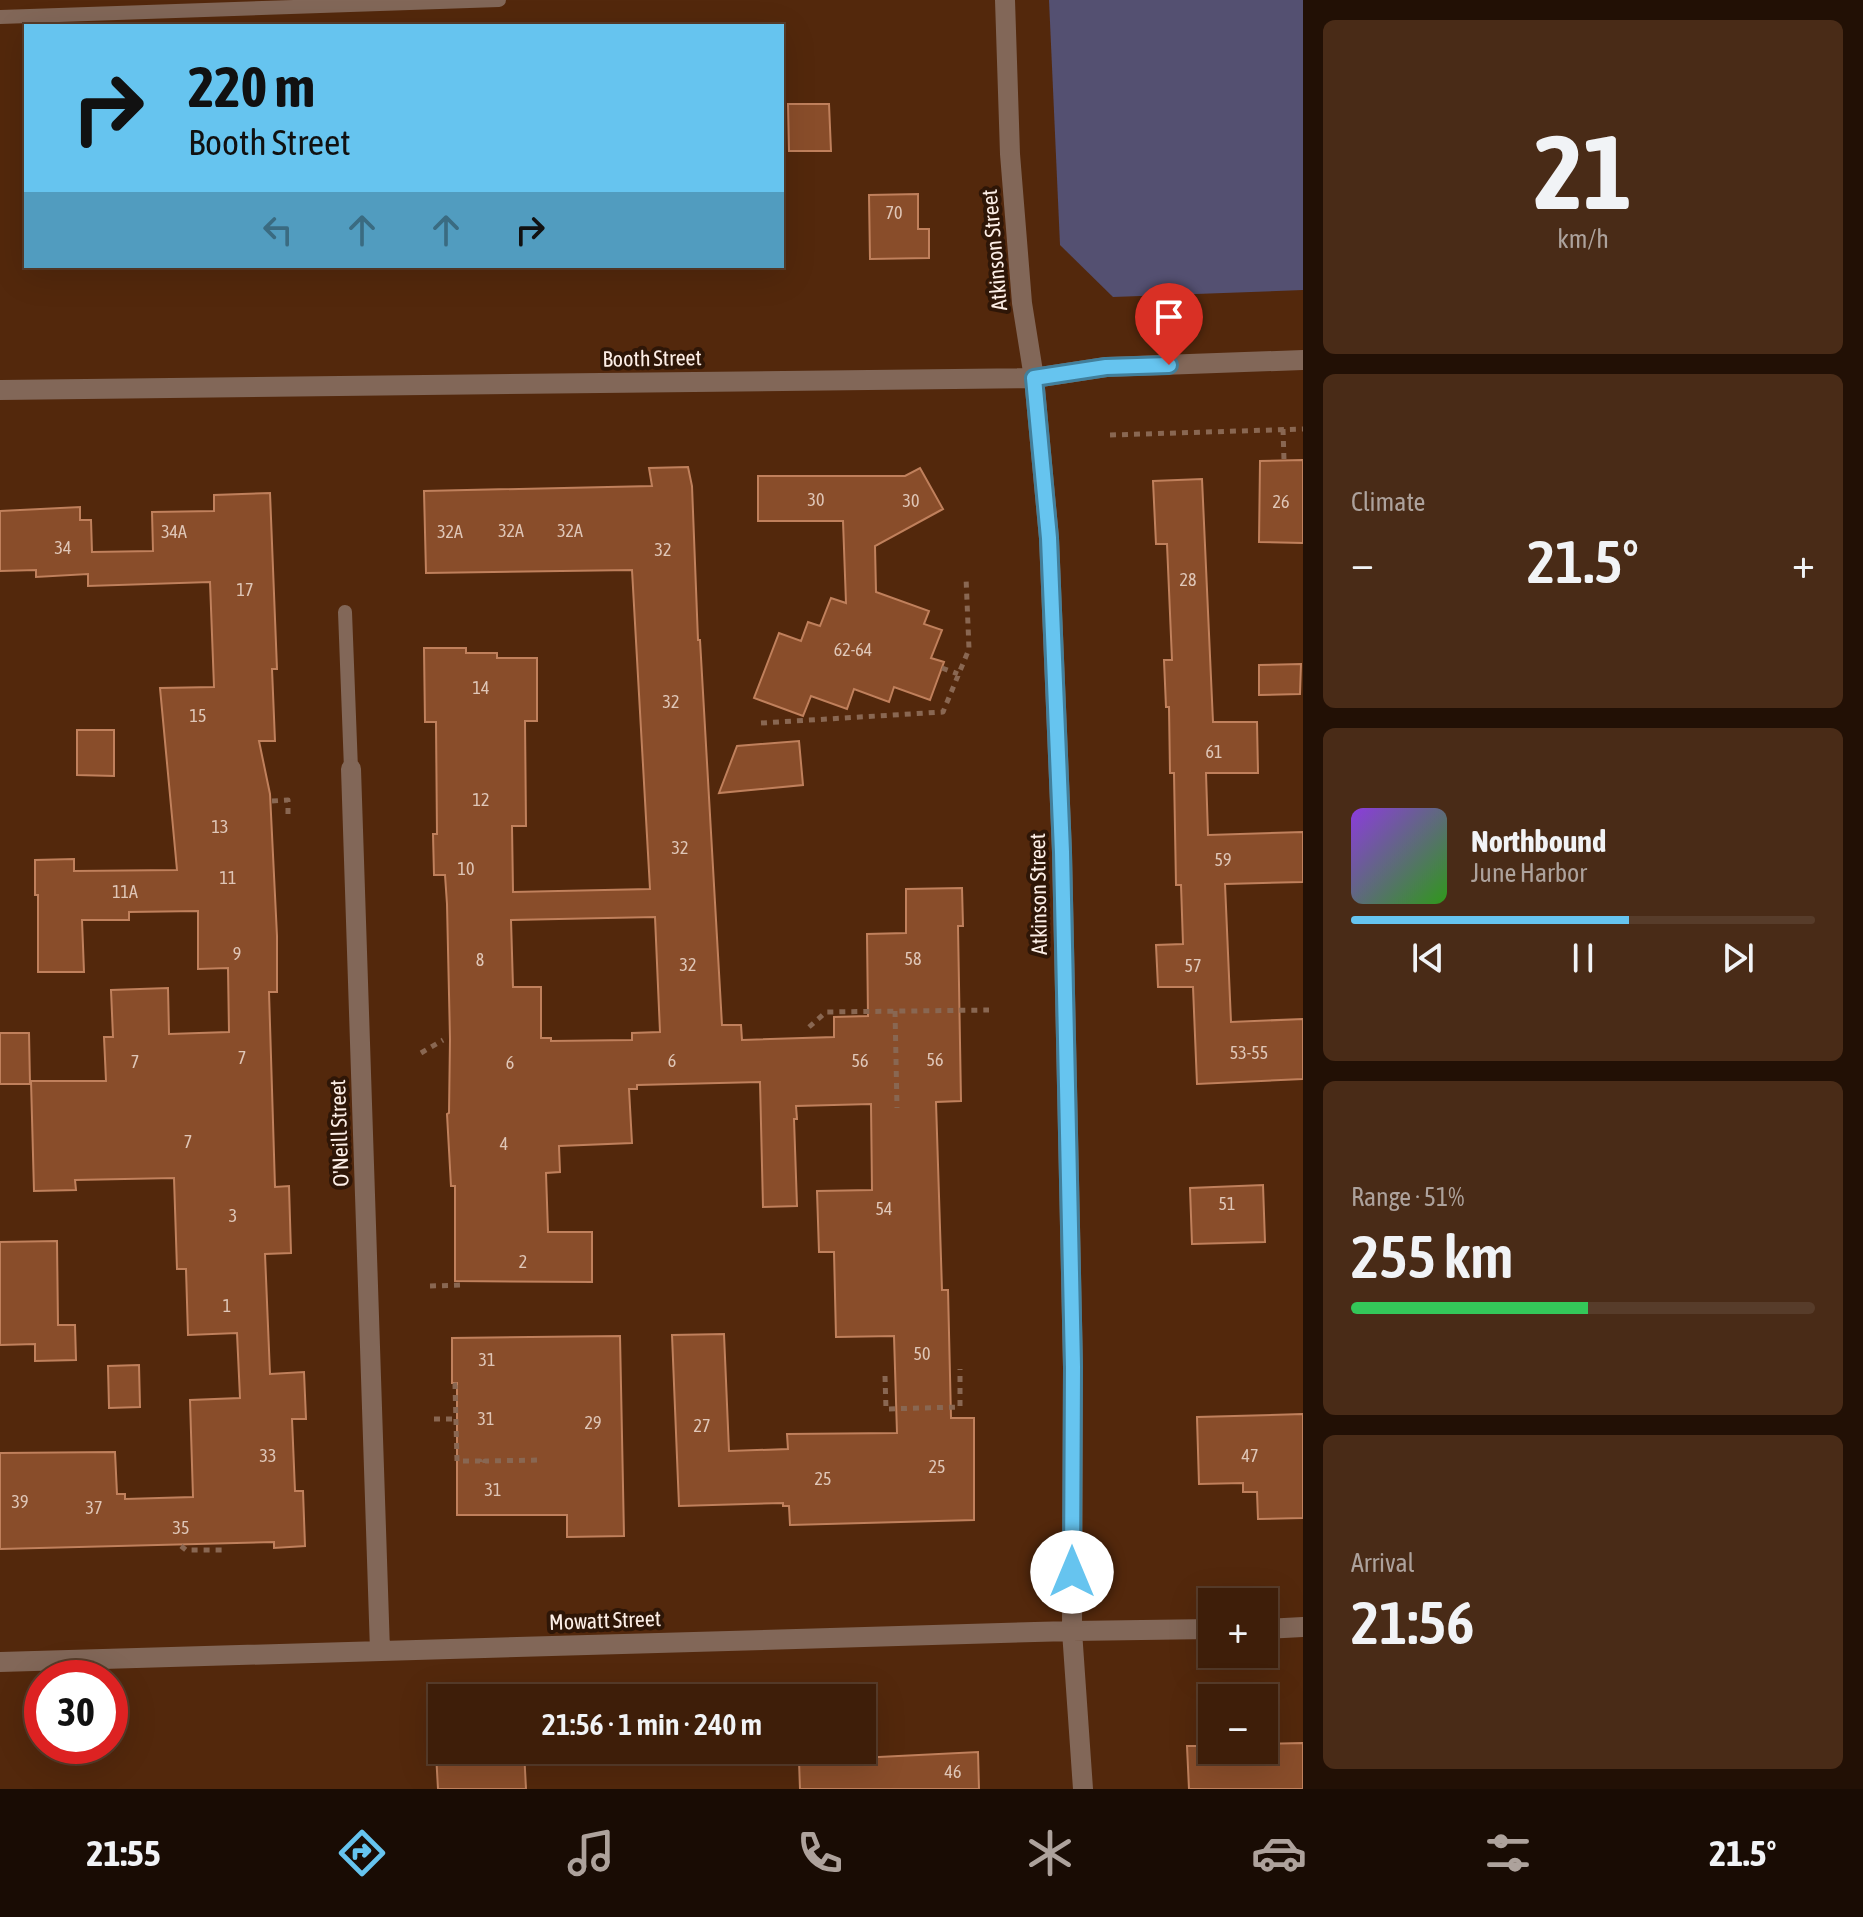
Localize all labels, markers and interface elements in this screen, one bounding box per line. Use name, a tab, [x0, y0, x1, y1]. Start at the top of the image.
text: 220 m	[188, 55, 315, 119]
icon: right	[56, 56, 160, 160]
text: 21	[1534, 112, 1632, 231]
text: Booth Street	[188, 121, 351, 163]
street label: Atkinson Street	[976, 188, 1012, 312]
house number: 70	[886, 202, 902, 223]
icon: left	[256, 208, 300, 252]
icon: ahead	[340, 208, 384, 252]
icon: ahead	[424, 208, 468, 252]
icon: right	[508, 208, 552, 252]
text: km/h	[1557, 224, 1609, 254]
pin	[1135, 283, 1203, 365]
icon: arrive	[1147, 295, 1191, 339]
street label: Booth Street	[602, 344, 702, 372]
text: Climate	[1351, 487, 1425, 517]
house number: 30	[808, 489, 824, 510]
house number: 30	[903, 490, 919, 511]
house number: 26	[1273, 491, 1289, 512]
house number: 32A	[498, 520, 524, 541]
house number: 32A	[557, 520, 583, 541]
house number: 34A	[161, 521, 187, 542]
house number: 32A	[437, 521, 463, 542]
text: 21.5°	[1527, 527, 1639, 596]
house number: 34	[55, 537, 71, 558]
text: −	[1351, 537, 1374, 587]
text: +	[1792, 537, 1815, 587]
house number: 32	[655, 539, 671, 560]
house number: 28	[1180, 569, 1196, 590]
house number: 17	[237, 579, 253, 600]
house number: 62-64	[834, 639, 872, 660]
house number: 14	[473, 677, 489, 698]
house number: 32	[663, 691, 679, 712]
house number: 15	[190, 705, 206, 726]
house number: 61	[1206, 741, 1222, 762]
house number: 12	[473, 789, 489, 810]
house number: 13	[212, 816, 228, 837]
text: Northbound	[1471, 824, 1606, 858]
street label: Atkinson Street	[1024, 833, 1052, 955]
house number: 32	[672, 837, 688, 858]
house number: 59	[1215, 849, 1231, 870]
house number: 10	[458, 858, 474, 879]
text: June Harbor	[1471, 858, 1587, 888]
house number: 11	[220, 867, 236, 888]
house number: 11A	[112, 881, 138, 902]
icon: previous	[1406, 936, 1450, 980]
icon: pause	[1561, 936, 1605, 980]
icon: next	[1716, 936, 1760, 980]
house number: 9	[233, 943, 241, 964]
house number: 58	[905, 948, 921, 969]
house number: 8	[476, 949, 484, 970]
house number: 32	[680, 954, 696, 975]
house number: 57	[1185, 955, 1201, 976]
house number: 53-55	[1230, 1042, 1268, 1063]
house number: 7	[238, 1047, 246, 1068]
house number: 56	[927, 1049, 943, 1070]
house number: 6	[668, 1050, 676, 1071]
house number: 56	[852, 1050, 868, 1071]
house number: 7	[131, 1051, 139, 1072]
house number: 6	[506, 1052, 514, 1073]
street label: O'Neill Street	[324, 1079, 354, 1187]
house number: 7	[184, 1131, 192, 1152]
house number: 4	[500, 1133, 508, 1154]
text: Range · 51%	[1351, 1182, 1464, 1212]
house number: 51	[1219, 1193, 1235, 1214]
house number: 54	[876, 1198, 892, 1219]
house number: 3	[229, 1205, 237, 1226]
text: 255 km	[1351, 1222, 1513, 1291]
house number: 2	[519, 1251, 527, 1272]
house number: 1	[223, 1295, 231, 1316]
house number: 50	[914, 1343, 930, 1364]
house number: 31	[479, 1349, 495, 1370]
house number: 31	[478, 1408, 494, 1429]
house number: 29	[585, 1412, 601, 1433]
house number: 27	[694, 1415, 710, 1436]
house number: 33	[260, 1445, 276, 1466]
house number: 47	[1242, 1445, 1258, 1466]
house number: 25	[929, 1456, 945, 1477]
house number: 25	[815, 1468, 831, 1489]
house number: 31	[485, 1479, 501, 1500]
house number: 39	[12, 1491, 28, 1512]
house number: 37	[86, 1497, 102, 1518]
house number: 35	[173, 1517, 189, 1538]
position arrow	[1030, 1530, 1114, 1614]
text: Arrival	[1351, 1548, 1415, 1578]
map controls	[1198, 1588, 1278, 1764]
button: +	[1198, 1588, 1278, 1668]
text: 21:56	[1351, 1588, 1474, 1657]
street label: Mowatt Street	[549, 1605, 661, 1635]
speed limit sign: 30	[24, 1660, 128, 1764]
button: −	[1198, 1684, 1278, 1764]
text: 21:56 · 1 min · 240 m	[542, 1707, 762, 1741]
house number: 46	[945, 1761, 961, 1782]
icon: directions	[334, 1825, 390, 1881]
icon: music	[563, 1825, 619, 1881]
icon: phone	[792, 1825, 848, 1881]
icon: climate	[1022, 1825, 1078, 1881]
icon: car	[1251, 1825, 1307, 1881]
icon: filters	[1480, 1825, 1536, 1881]
text: 21:55	[87, 1832, 161, 1874]
text: 21.5°	[1709, 1832, 1776, 1874]

